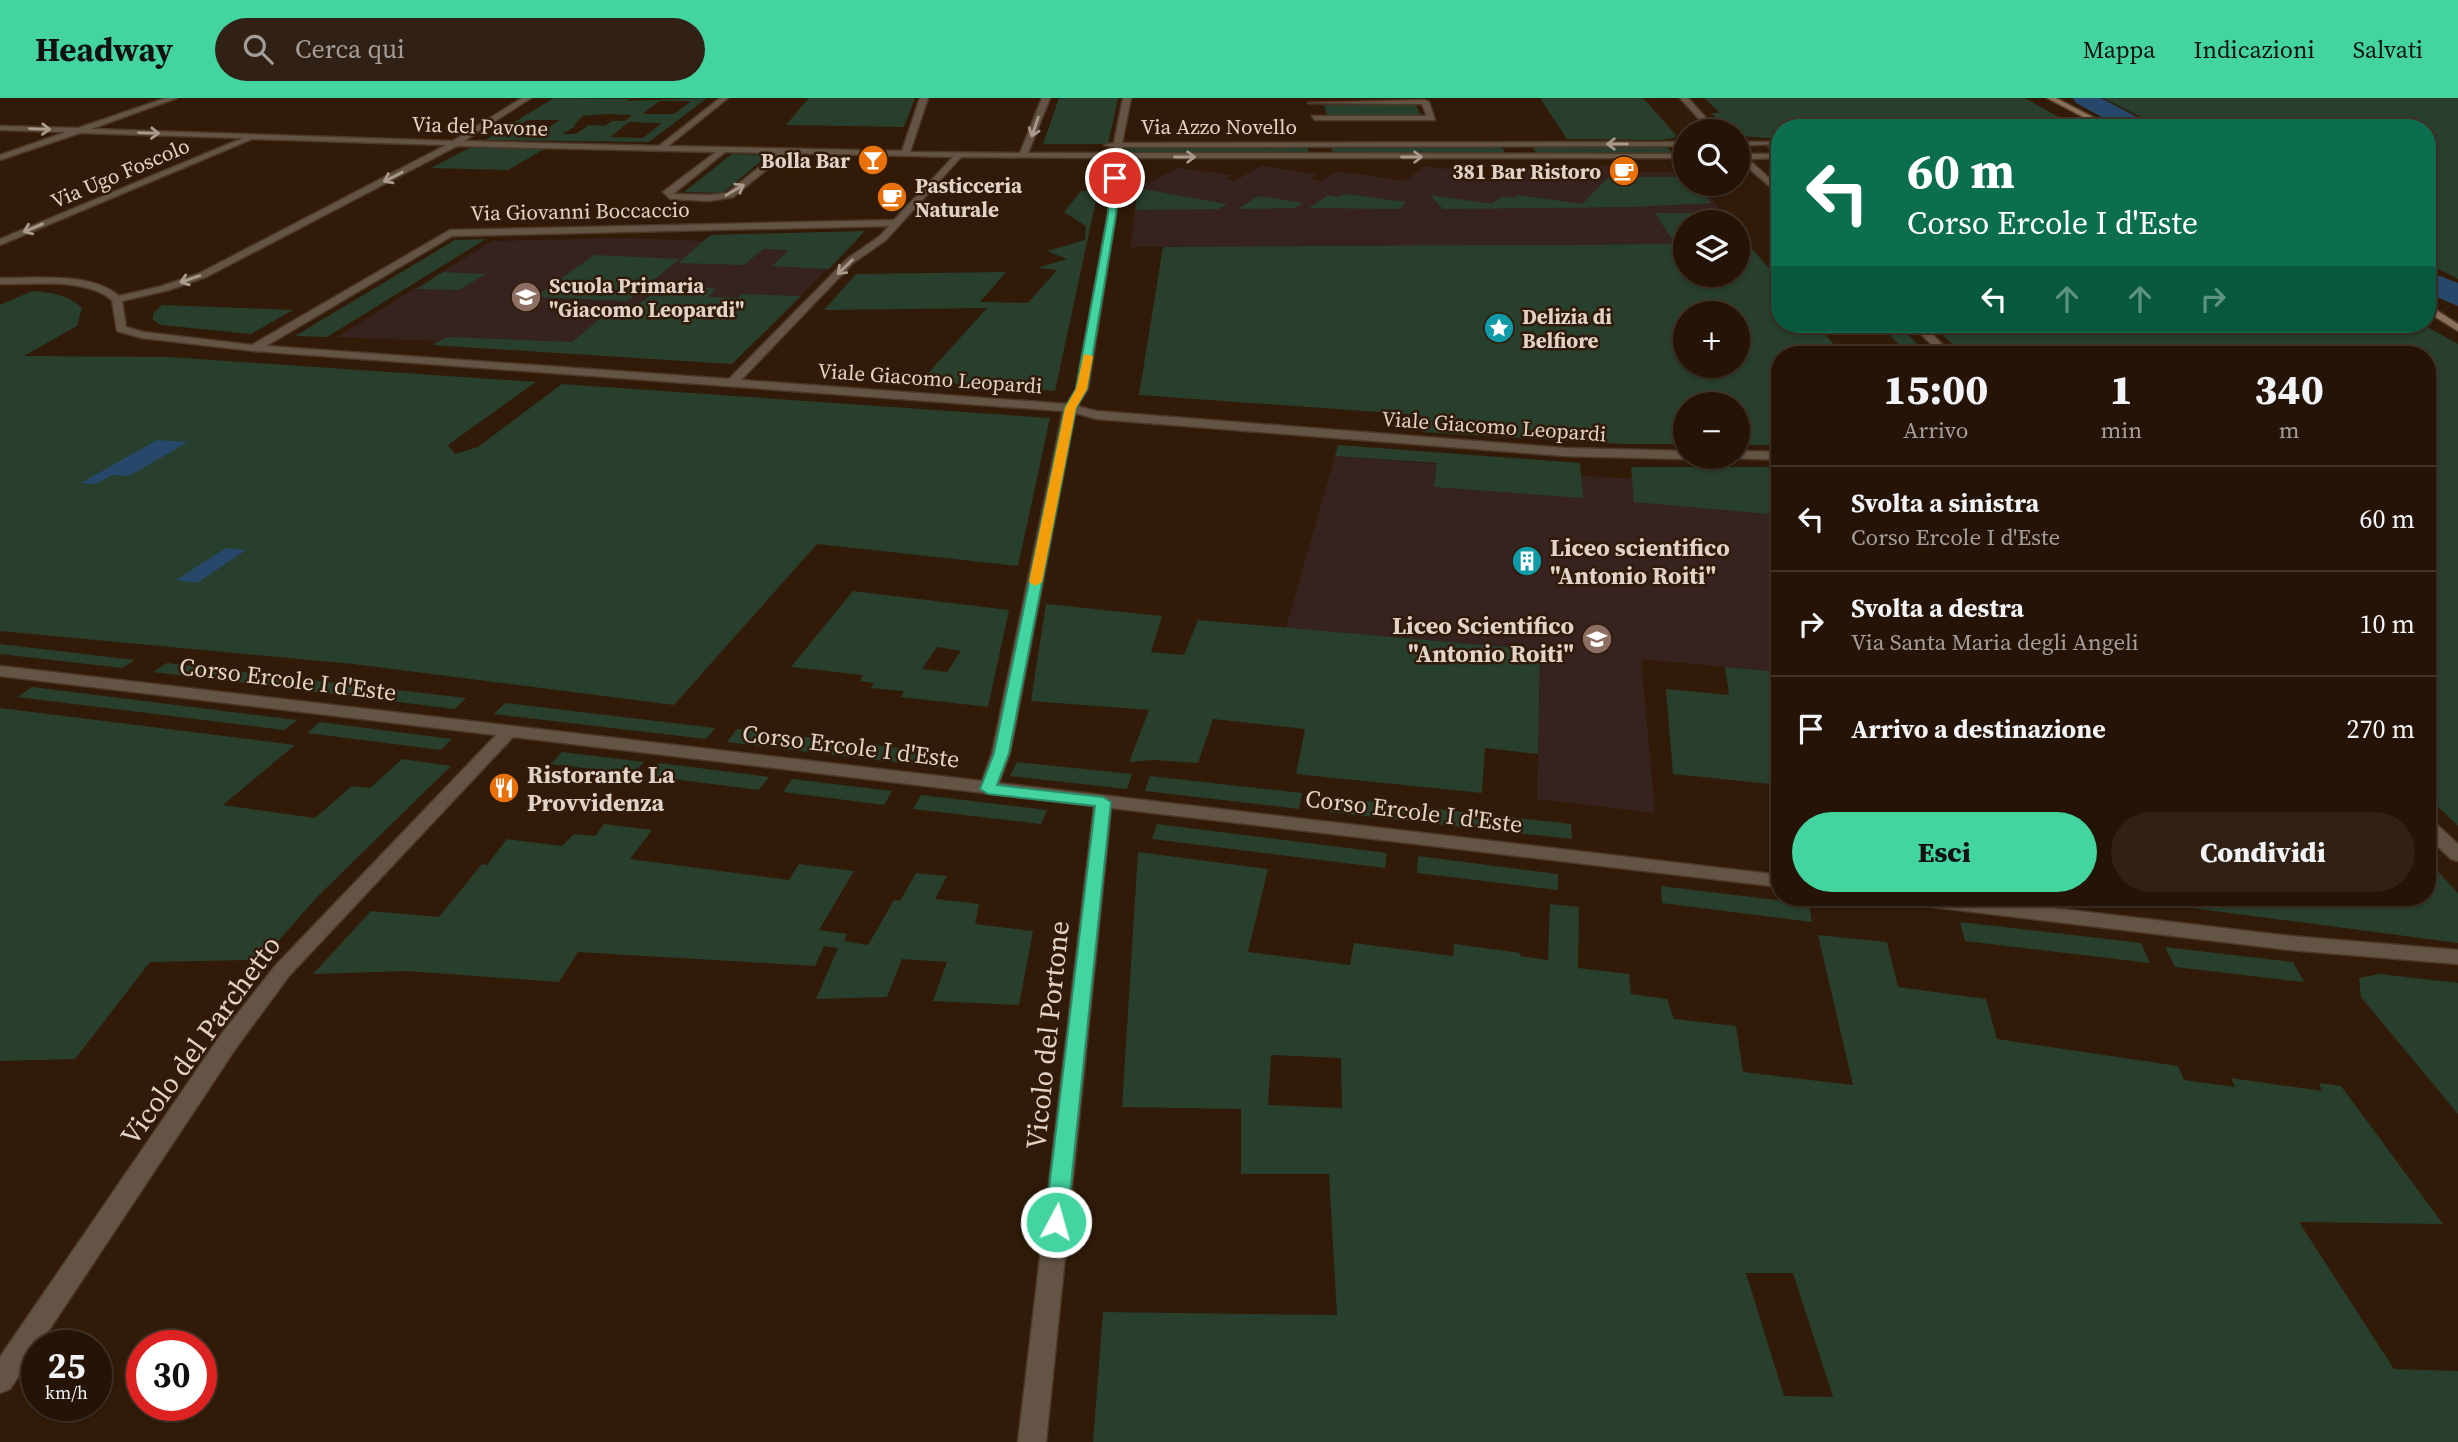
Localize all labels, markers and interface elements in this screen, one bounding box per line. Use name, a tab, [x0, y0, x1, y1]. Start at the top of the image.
search box	[215, 18, 705, 81]
text: Headway	[35, 27, 173, 72]
icon: search	[239, 30, 277, 68]
text: Cerca qui	[295, 31, 405, 67]
text: Mappa	[2083, 33, 2156, 66]
text: Indicazioni	[2194, 33, 2315, 66]
text: Salvati	[2353, 33, 2423, 66]
street label: Via del Pavone	[411, 109, 549, 143]
street label: Via Azzo Novello	[1141, 112, 1297, 141]
one-way arrow	[1028, 116, 1040, 138]
map controls	[1673, 119, 1750, 469]
button: search	[1673, 119, 1750, 196]
one-way arrow	[29, 122, 52, 136]
one-way arrow	[137, 126, 160, 139]
street label: Via Ugo Foscolo	[46, 131, 194, 215]
one-way arrow	[1606, 137, 1629, 151]
text: 60 m	[1907, 137, 2015, 204]
bar icon: Bolla Bar	[856, 143, 890, 177]
place label: Bolla Bar	[761, 146, 850, 175]
icon: left	[1792, 147, 1883, 238]
pin	[1085, 148, 1145, 208]
one-way arrow	[1173, 150, 1196, 164]
one-way arrow	[1401, 150, 1424, 164]
cafe icon: 381 Bar Ristoro	[1607, 154, 1641, 188]
place label: 381 Bar Ristoro	[1452, 157, 1601, 186]
icon: arrive	[1096, 159, 1134, 197]
one-way arrow	[383, 171, 404, 184]
place label: Pasticceria Naturale	[915, 171, 1023, 224]
cafe icon: Pasticceria Naturale	[875, 180, 909, 214]
one-way arrow	[724, 183, 744, 197]
street label: Via Giovanni Boccaccio	[470, 195, 690, 227]
text: Corso Ercole I d'Este	[1907, 201, 2198, 245]
button: layers	[1673, 210, 1750, 287]
one-way arrow	[22, 223, 44, 236]
one-way arrow	[836, 259, 853, 276]
place label: Scuola Primaria "Giacomo Leopardi"	[549, 271, 744, 324]
one-way arrow	[179, 274, 201, 287]
school or university icon: Scuola Primaria "Giacomo Leopardi"	[509, 280, 543, 314]
icon: left	[1975, 280, 2013, 318]
icon: ahead	[2048, 280, 2086, 318]
icon: ahead	[2121, 280, 2159, 318]
icon: right	[2194, 280, 2232, 318]
button: +	[1673, 301, 1750, 378]
place label: Delizia di Belfiore	[1522, 302, 1612, 355]
place icon: Delizia di Belfiore	[1482, 311, 1516, 345]
street label: Viale Giacomo Leopardi	[817, 356, 1043, 400]
text: 15:00	[1883, 360, 1988, 418]
text: 1	[2110, 360, 2133, 418]
text: 340	[2254, 360, 2324, 418]
button: −	[1673, 392, 1750, 469]
street label: Viale Giacomo Leopardi	[1381, 404, 1607, 448]
text: Arrivo	[1903, 414, 1968, 446]
text: min	[2101, 414, 2142, 446]
text: m	[2279, 414, 2299, 446]
text: Svolta a sinistra	[1851, 485, 2039, 521]
icon: left	[1792, 500, 1830, 538]
text: 60 m	[2360, 501, 2415, 537]
text: Corso Ercole I d'Este	[1851, 521, 2060, 553]
place label: Liceo scientifico "Antonio Roiti"	[1550, 531, 1730, 592]
building icon: Liceo scientifico "Antonio Roiti"	[1510, 544, 1544, 578]
text: Svolta a destra	[1851, 590, 2024, 626]
icon: right	[1792, 605, 1830, 643]
text: 10 m	[2360, 606, 2415, 642]
place label: Liceo Scientifico "Antonio Roiti"	[1392, 609, 1574, 670]
school or university icon: Liceo Scientifico "Antonio Roiti"	[1580, 622, 1614, 656]
text: Via Santa Maria degli Angeli	[1851, 626, 2139, 658]
street label: Corso Ercole I d'Este	[178, 649, 398, 709]
icon: arrive	[1792, 710, 1830, 748]
text: Arrivo a destinazione	[1851, 711, 2106, 747]
text: 270 m	[2347, 711, 2415, 747]
street label: Corso Ercole I d'Este	[741, 716, 961, 776]
place label: Ristorante La Provvidenza	[527, 758, 675, 819]
restaurant icon: Ristorante La Provvidenza	[487, 771, 521, 805]
street label: Corso Ercole I d'Este	[1304, 781, 1524, 841]
button: Esci	[1792, 812, 2097, 892]
button: Condividi	[2111, 812, 2415, 892]
street label: Vicolo del Portone	[1016, 919, 1078, 1151]
street label: Vicolo del Parchetto	[111, 927, 289, 1153]
position arrow	[1019, 1185, 1093, 1259]
speed limit sign: 30	[126, 1330, 217, 1421]
text: 25	[48, 1342, 85, 1390]
text: km/h	[45, 1380, 88, 1405]

